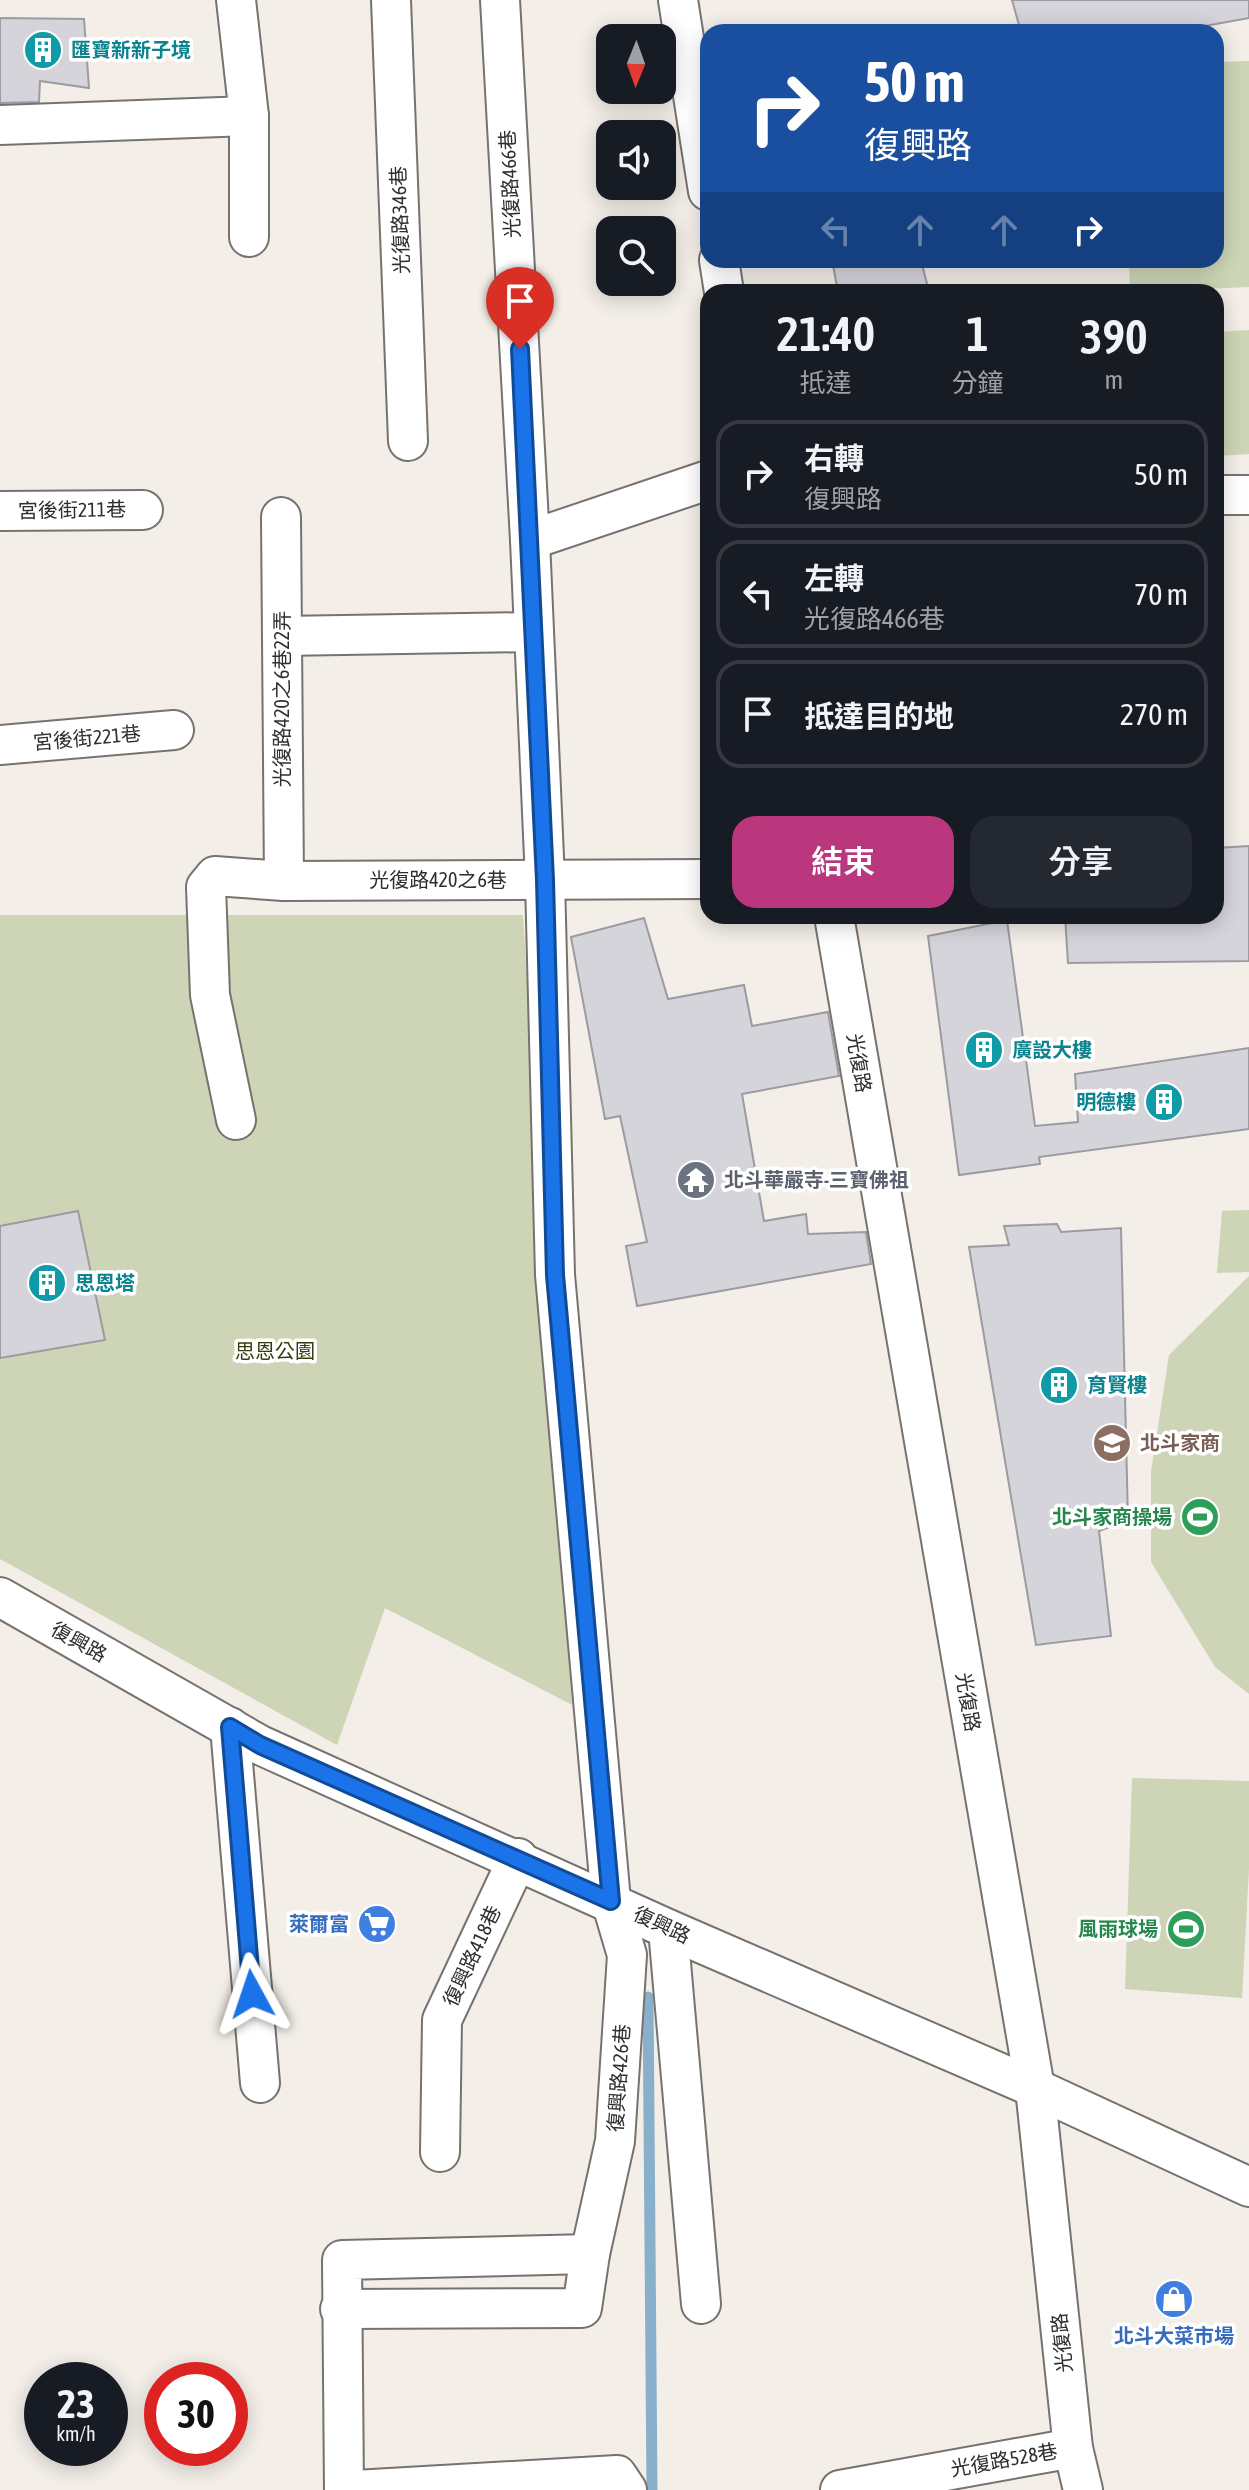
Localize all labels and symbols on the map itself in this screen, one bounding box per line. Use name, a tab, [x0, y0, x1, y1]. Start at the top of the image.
north arrow	[596, 24, 676, 104]
building icon: 匯寶新新子境	[22, 29, 64, 71]
place label: 匯寶新新子境	[71, 38, 191, 61]
street label: 光復路466巷	[495, 129, 524, 239]
street label: 光復路346巷	[386, 166, 413, 274]
pin	[486, 267, 554, 349]
street label: 宮後街211巷	[18, 497, 126, 522]
street label: 光復路420之6巷22弄	[270, 611, 293, 787]
street label: 宮後街221巷	[32, 721, 142, 754]
street label: 光復路420之6巷	[369, 868, 507, 891]
building icon: 廣設大樓	[963, 1029, 1005, 1071]
street label: 光復路	[843, 1031, 876, 1094]
place label: 廣設大樓	[1012, 1038, 1092, 1061]
building icon: 明德樓	[1143, 1081, 1185, 1123]
place label: 明德樓	[1076, 1090, 1136, 1113]
temple icon: 北斗華嚴寺-三寶佛祖	[675, 1159, 717, 1201]
place label: 北斗華嚴寺-三寶佛祖	[724, 1168, 909, 1191]
building icon: 思恩塔	[26, 1262, 68, 1304]
place label: 思恩塔	[75, 1271, 135, 1294]
park label: 思恩公園	[235, 1339, 315, 1362]
building icon: 育賢樓	[1038, 1364, 1080, 1406]
place label: 育賢樓	[1087, 1373, 1147, 1396]
school or university icon: 北斗家商	[1091, 1422, 1133, 1464]
place label: 北斗家商	[1140, 1431, 1220, 1454]
sports icon: 北斗家商操場	[1179, 1496, 1221, 1538]
place label: 北斗家商操場	[1052, 1505, 1172, 1528]
street label: 復興路	[47, 1617, 111, 1666]
street label: 光復路	[952, 1670, 985, 1733]
street label: 復興路	[630, 1901, 694, 1948]
street label: 復興路418巷	[438, 1902, 505, 2010]
supermarket icon: 萊爾富	[356, 1903, 398, 1945]
sports icon: 風雨球場	[1165, 1908, 1207, 1950]
place label: 萊爾富	[289, 1912, 349, 1935]
place label: 風雨球場	[1078, 1917, 1158, 1940]
position arrow	[210, 1952, 294, 2036]
street label: 復興路426巷	[603, 2023, 634, 2133]
shop icon: 北斗大菜市場	[1153, 2278, 1195, 2320]
street label: 光復路	[1047, 2312, 1076, 2374]
place label: 北斗大菜市場	[1114, 2324, 1234, 2347]
speed limit sign: 30	[144, 2362, 248, 2466]
street label: 光復路528巷	[949, 2439, 1059, 2480]

